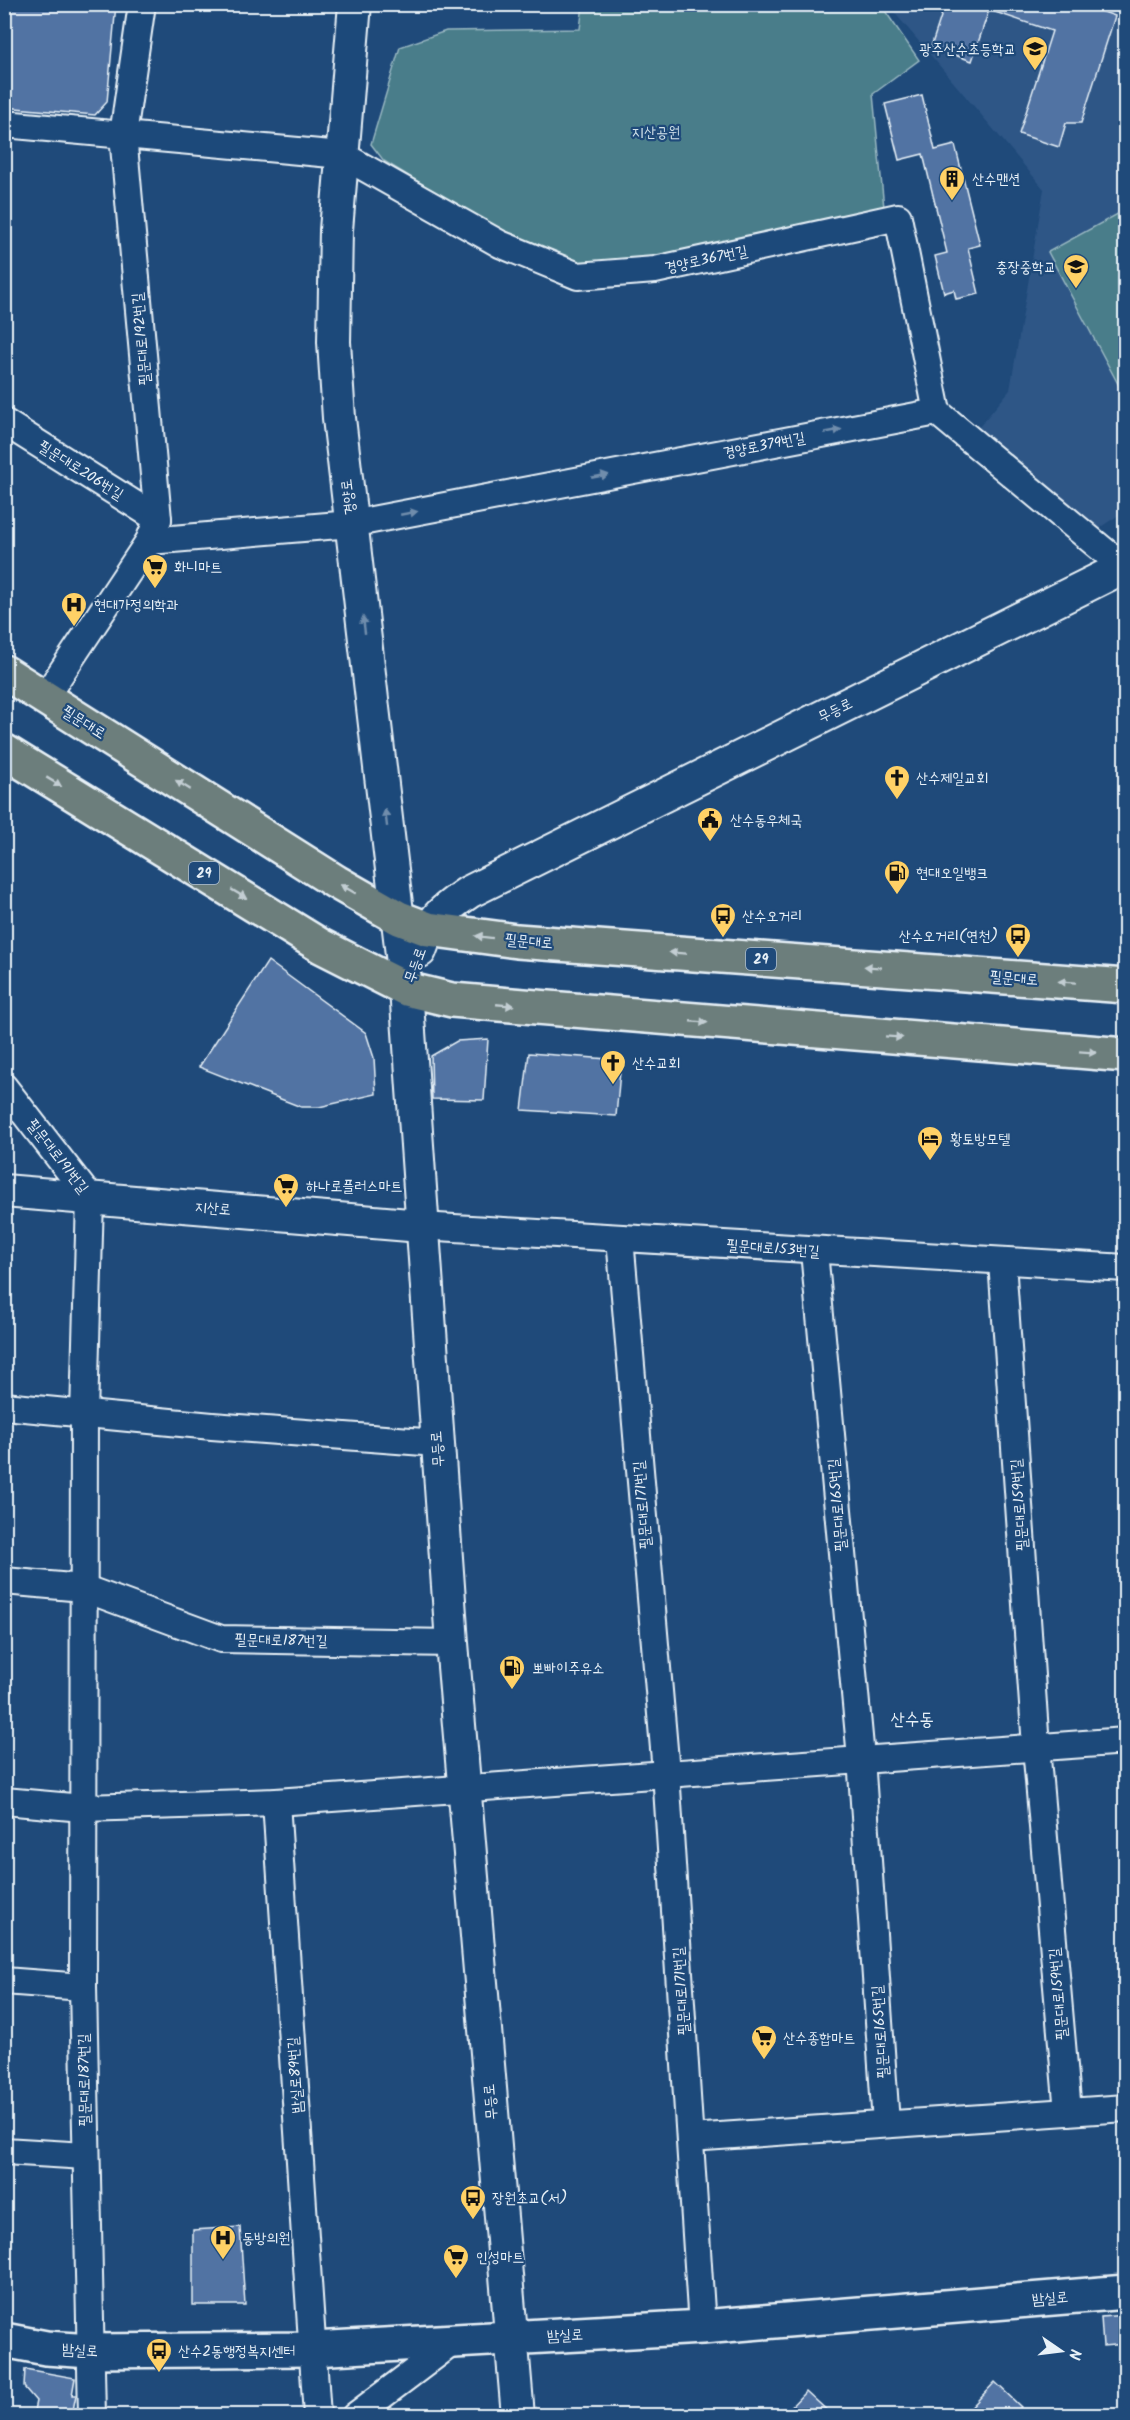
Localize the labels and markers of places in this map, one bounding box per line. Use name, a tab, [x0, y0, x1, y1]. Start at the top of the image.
school or university icon: 광주산수초등학교	[1020, 34, 1050, 72]
place label: 광주산수초등학교	[919, 38, 1016, 62]
building icon: 산수맨션	[937, 164, 967, 202]
place label: 산수맨션	[972, 168, 1020, 192]
school or university icon: 충장중학교	[1061, 252, 1091, 290]
place label: 충장중학교	[996, 256, 1056, 280]
supermarket icon: 화니마트	[140, 552, 170, 590]
place label: 화니마트	[174, 556, 222, 580]
hospital icon: 현대가정의학과	[59, 590, 89, 628]
place label: 현대가정의학과	[94, 594, 179, 618]
church icon: 산수제일교회	[882, 763, 912, 801]
place label: 산수제일교회	[916, 767, 988, 791]
public building icon: 산수동우체국	[695, 805, 725, 843]
place label: 산수동우체국	[730, 809, 802, 833]
fuel station icon: 현대오일뱅크	[882, 858, 912, 896]
place label: 현대오일뱅크	[916, 862, 988, 886]
bus stop icon: 산수오거리	[708, 901, 738, 939]
place label: 산수오거리	[742, 905, 802, 929]
bus stop icon: 산수오거리(연천)	[1003, 921, 1033, 959]
place label: 산수오거리(연천)	[899, 925, 998, 949]
church icon: 산수교회	[598, 1048, 628, 1086]
place label: 산수교회	[632, 1052, 680, 1076]
hotel icon: 황토방모텔	[915, 1124, 945, 1162]
place label: 황토방모텔	[950, 1128, 1010, 1152]
supermarket icon: 하나로플러스마트	[271, 1171, 301, 1209]
place label: 하나로플러스마트	[306, 1175, 403, 1199]
fuel station icon: 뽀빠이주유소	[497, 1653, 527, 1691]
place label: 뽀빠이주유소	[532, 1657, 604, 1681]
supermarket icon: 산수종합마트	[749, 2023, 779, 2061]
place label: 산수종합마트	[783, 2027, 855, 2051]
bus stop icon: 장원초교(서)	[458, 2183, 488, 2221]
place label: 장원초교(서)	[492, 2187, 567, 2211]
hospital icon: 동방의원	[208, 2223, 238, 2261]
place label: 동방의원	[242, 2227, 290, 2251]
supermarket icon: 인성마트	[441, 2242, 471, 2280]
place label: 인성마트	[476, 2246, 524, 2270]
bus stop icon: 산수2동행정복지센터	[144, 2336, 174, 2374]
place label: 산수2동행정복지센터	[178, 2340, 295, 2364]

